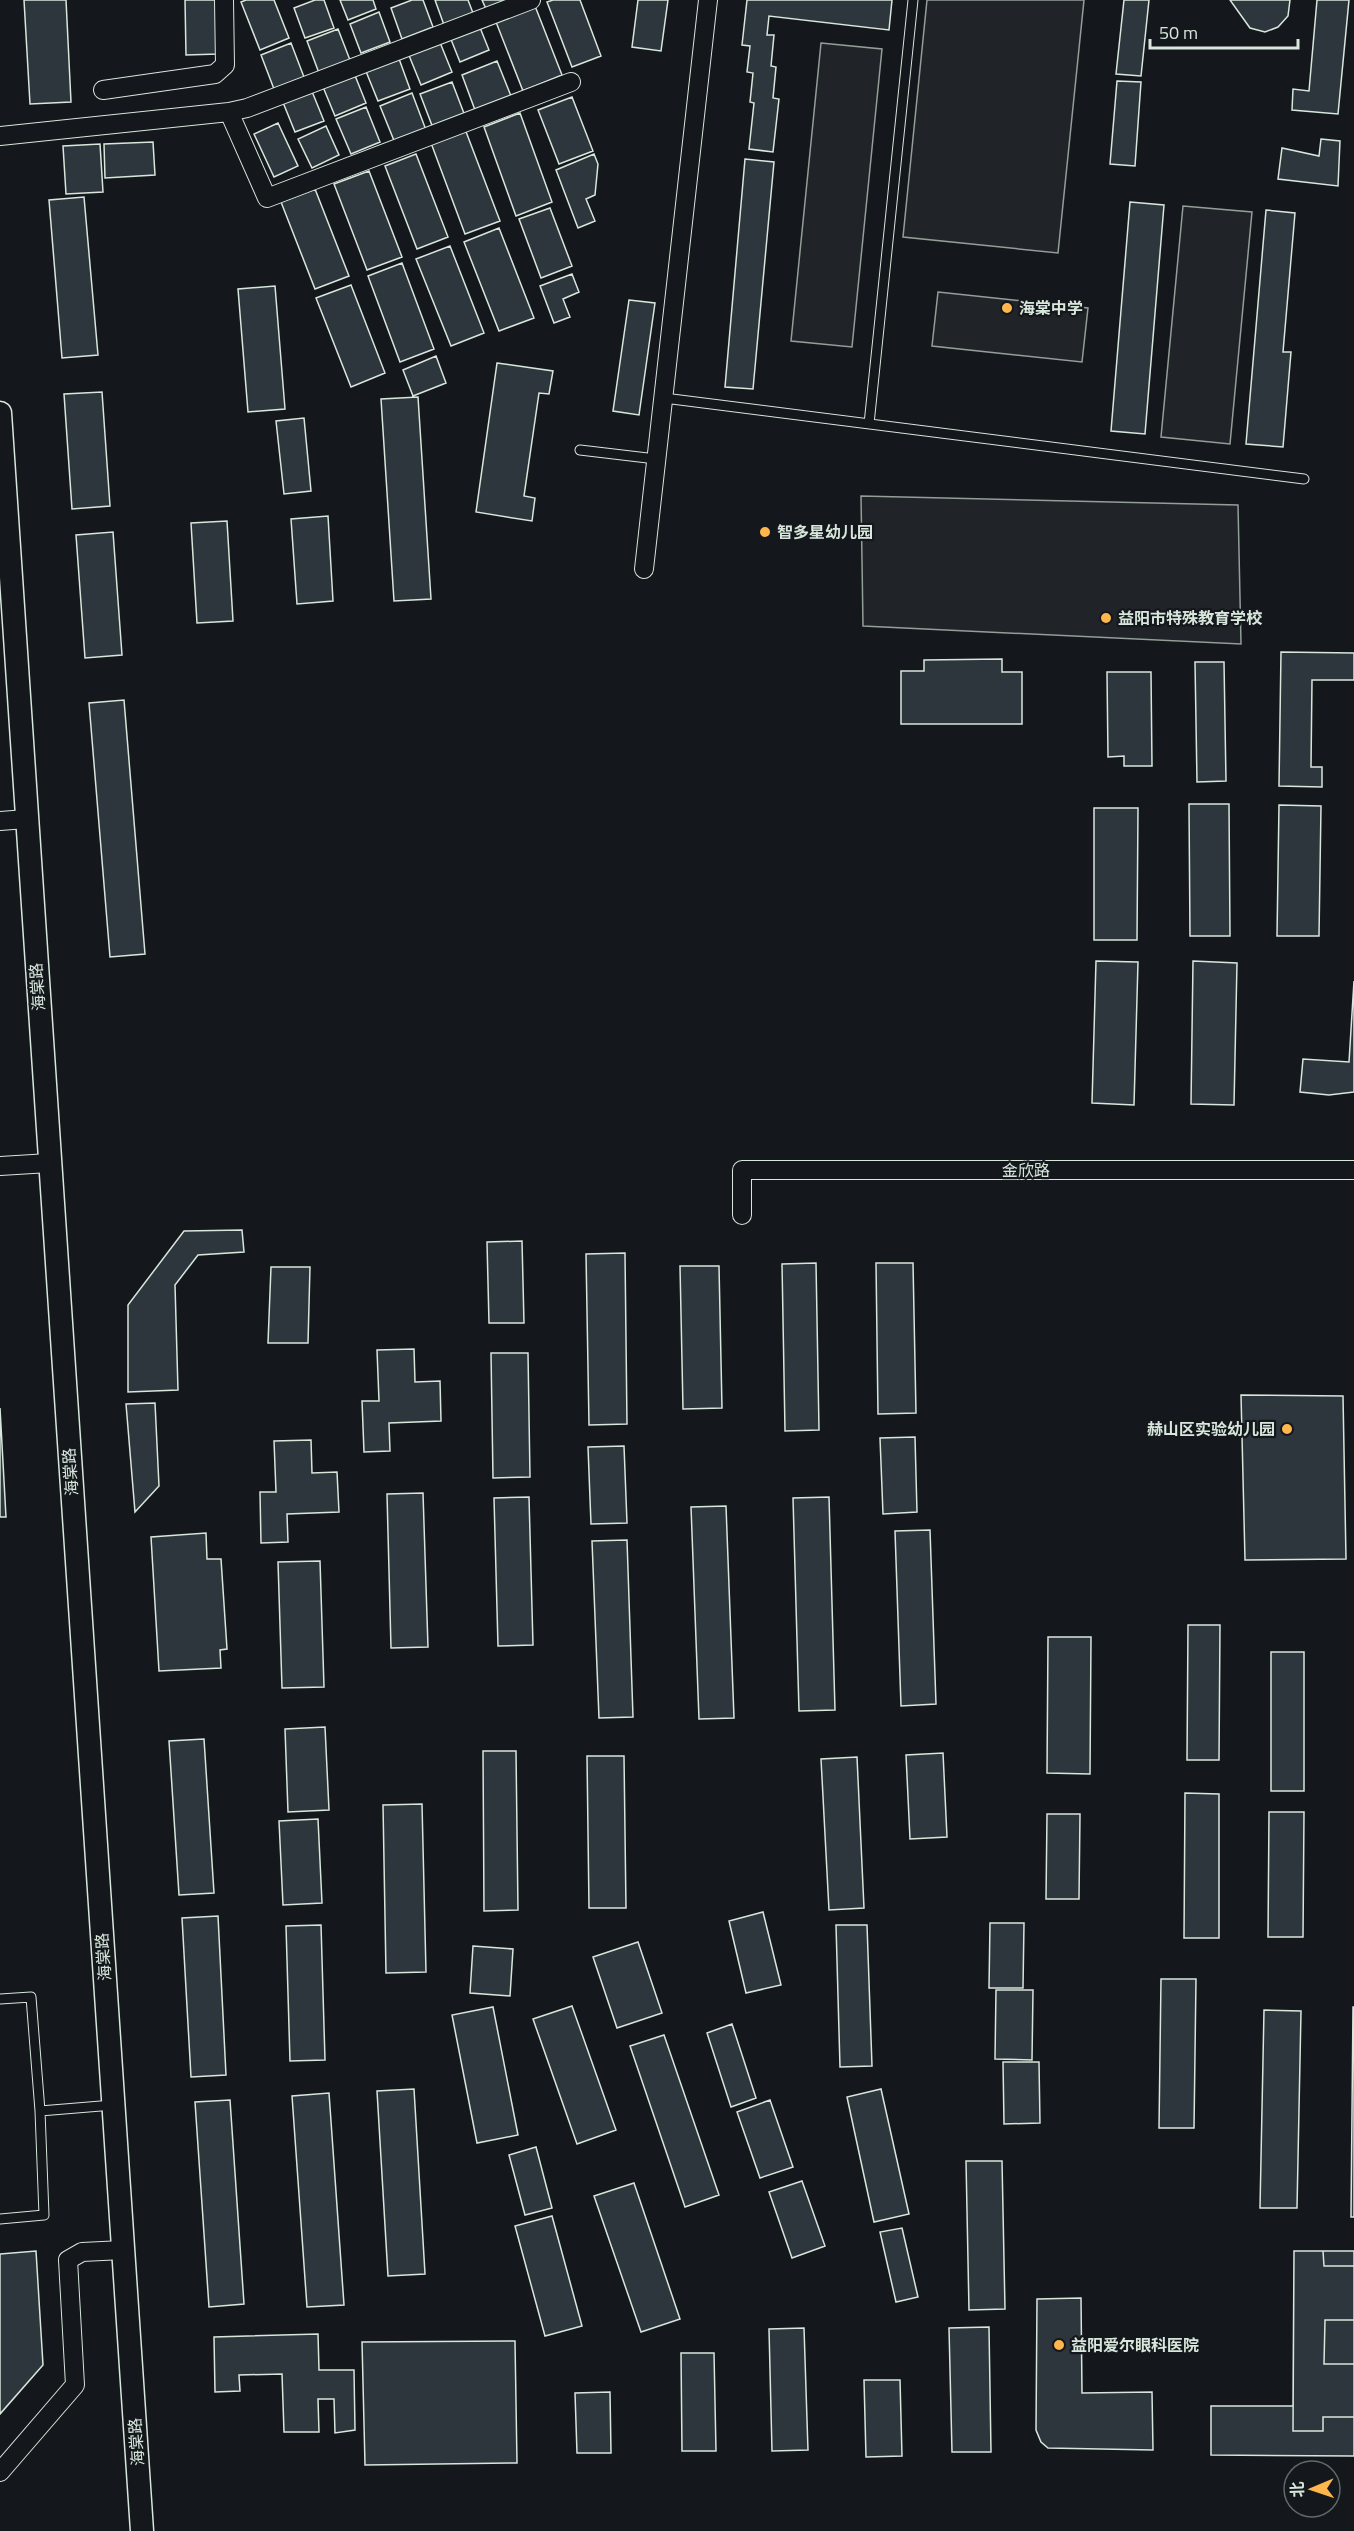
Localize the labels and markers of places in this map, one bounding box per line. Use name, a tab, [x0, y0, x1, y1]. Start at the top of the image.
place label: 海棠中学	[1019, 296, 1083, 320]
marker: 海棠中学	[1000, 301, 1014, 315]
place label: 智多星幼儿园	[777, 520, 873, 544]
marker: 智多星幼儿园	[758, 525, 772, 539]
place label: 益阳市特殊教育学校	[1118, 606, 1263, 630]
marker: 益阳市特殊教育学校	[1099, 611, 1113, 625]
place label: 赫山区实验幼儿园	[1147, 1417, 1275, 1441]
marker: 赫山区实验幼儿园	[1280, 1422, 1294, 1436]
place label: 益阳爱尔眼科医院	[1071, 2333, 1199, 2357]
marker: 益阳爱尔眼科医院	[1052, 2338, 1066, 2352]

